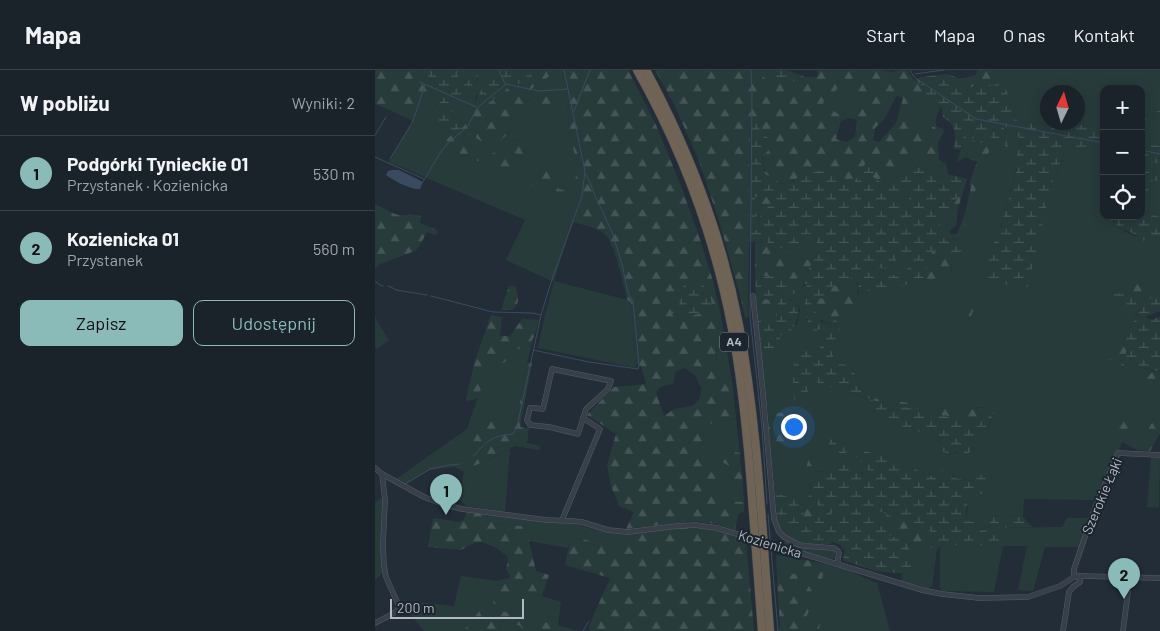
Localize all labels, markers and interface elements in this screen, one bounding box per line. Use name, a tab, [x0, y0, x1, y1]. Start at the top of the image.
text: Mapa	[25, 20, 81, 49]
text: Start	[866, 24, 906, 46]
text: Mapa	[934, 24, 975, 46]
text: O nas	[1003, 24, 1045, 46]
text: Kontakt	[1073, 24, 1135, 46]
north arrow	[1040, 85, 1085, 130]
map controls	[1100, 85, 1145, 220]
button: +	[1100, 85, 1145, 130]
text: W pobliżu	[20, 90, 110, 115]
text: Wyniki: 2	[292, 93, 355, 112]
button: −	[1100, 130, 1145, 175]
text: Podgórki Tynieckie 01	[67, 152, 248, 175]
text: 1	[33, 164, 39, 183]
text: 530 m	[313, 164, 355, 183]
text: Przystanek · Kozienicka	[67, 175, 228, 194]
button: locate	[1100, 175, 1145, 220]
text: Kozienicka 01	[67, 227, 179, 250]
text: 2	[32, 239, 40, 258]
text: 560 m	[313, 239, 355, 258]
text: Przystanek	[67, 250, 143, 269]
button: Zapisz	[20, 300, 183, 346]
button: Udostępnij	[193, 300, 355, 346]
road number: A4	[720, 332, 748, 352]
your location	[781, 414, 807, 440]
street label: Szerokie Łąki	[1078, 455, 1125, 537]
pin: 1	[430, 474, 462, 515]
street label: Kozienicka	[736, 526, 804, 561]
pin: 2	[1108, 558, 1140, 599]
scale bar	[390, 596, 524, 619]
text: 200 m	[397, 599, 435, 616]

